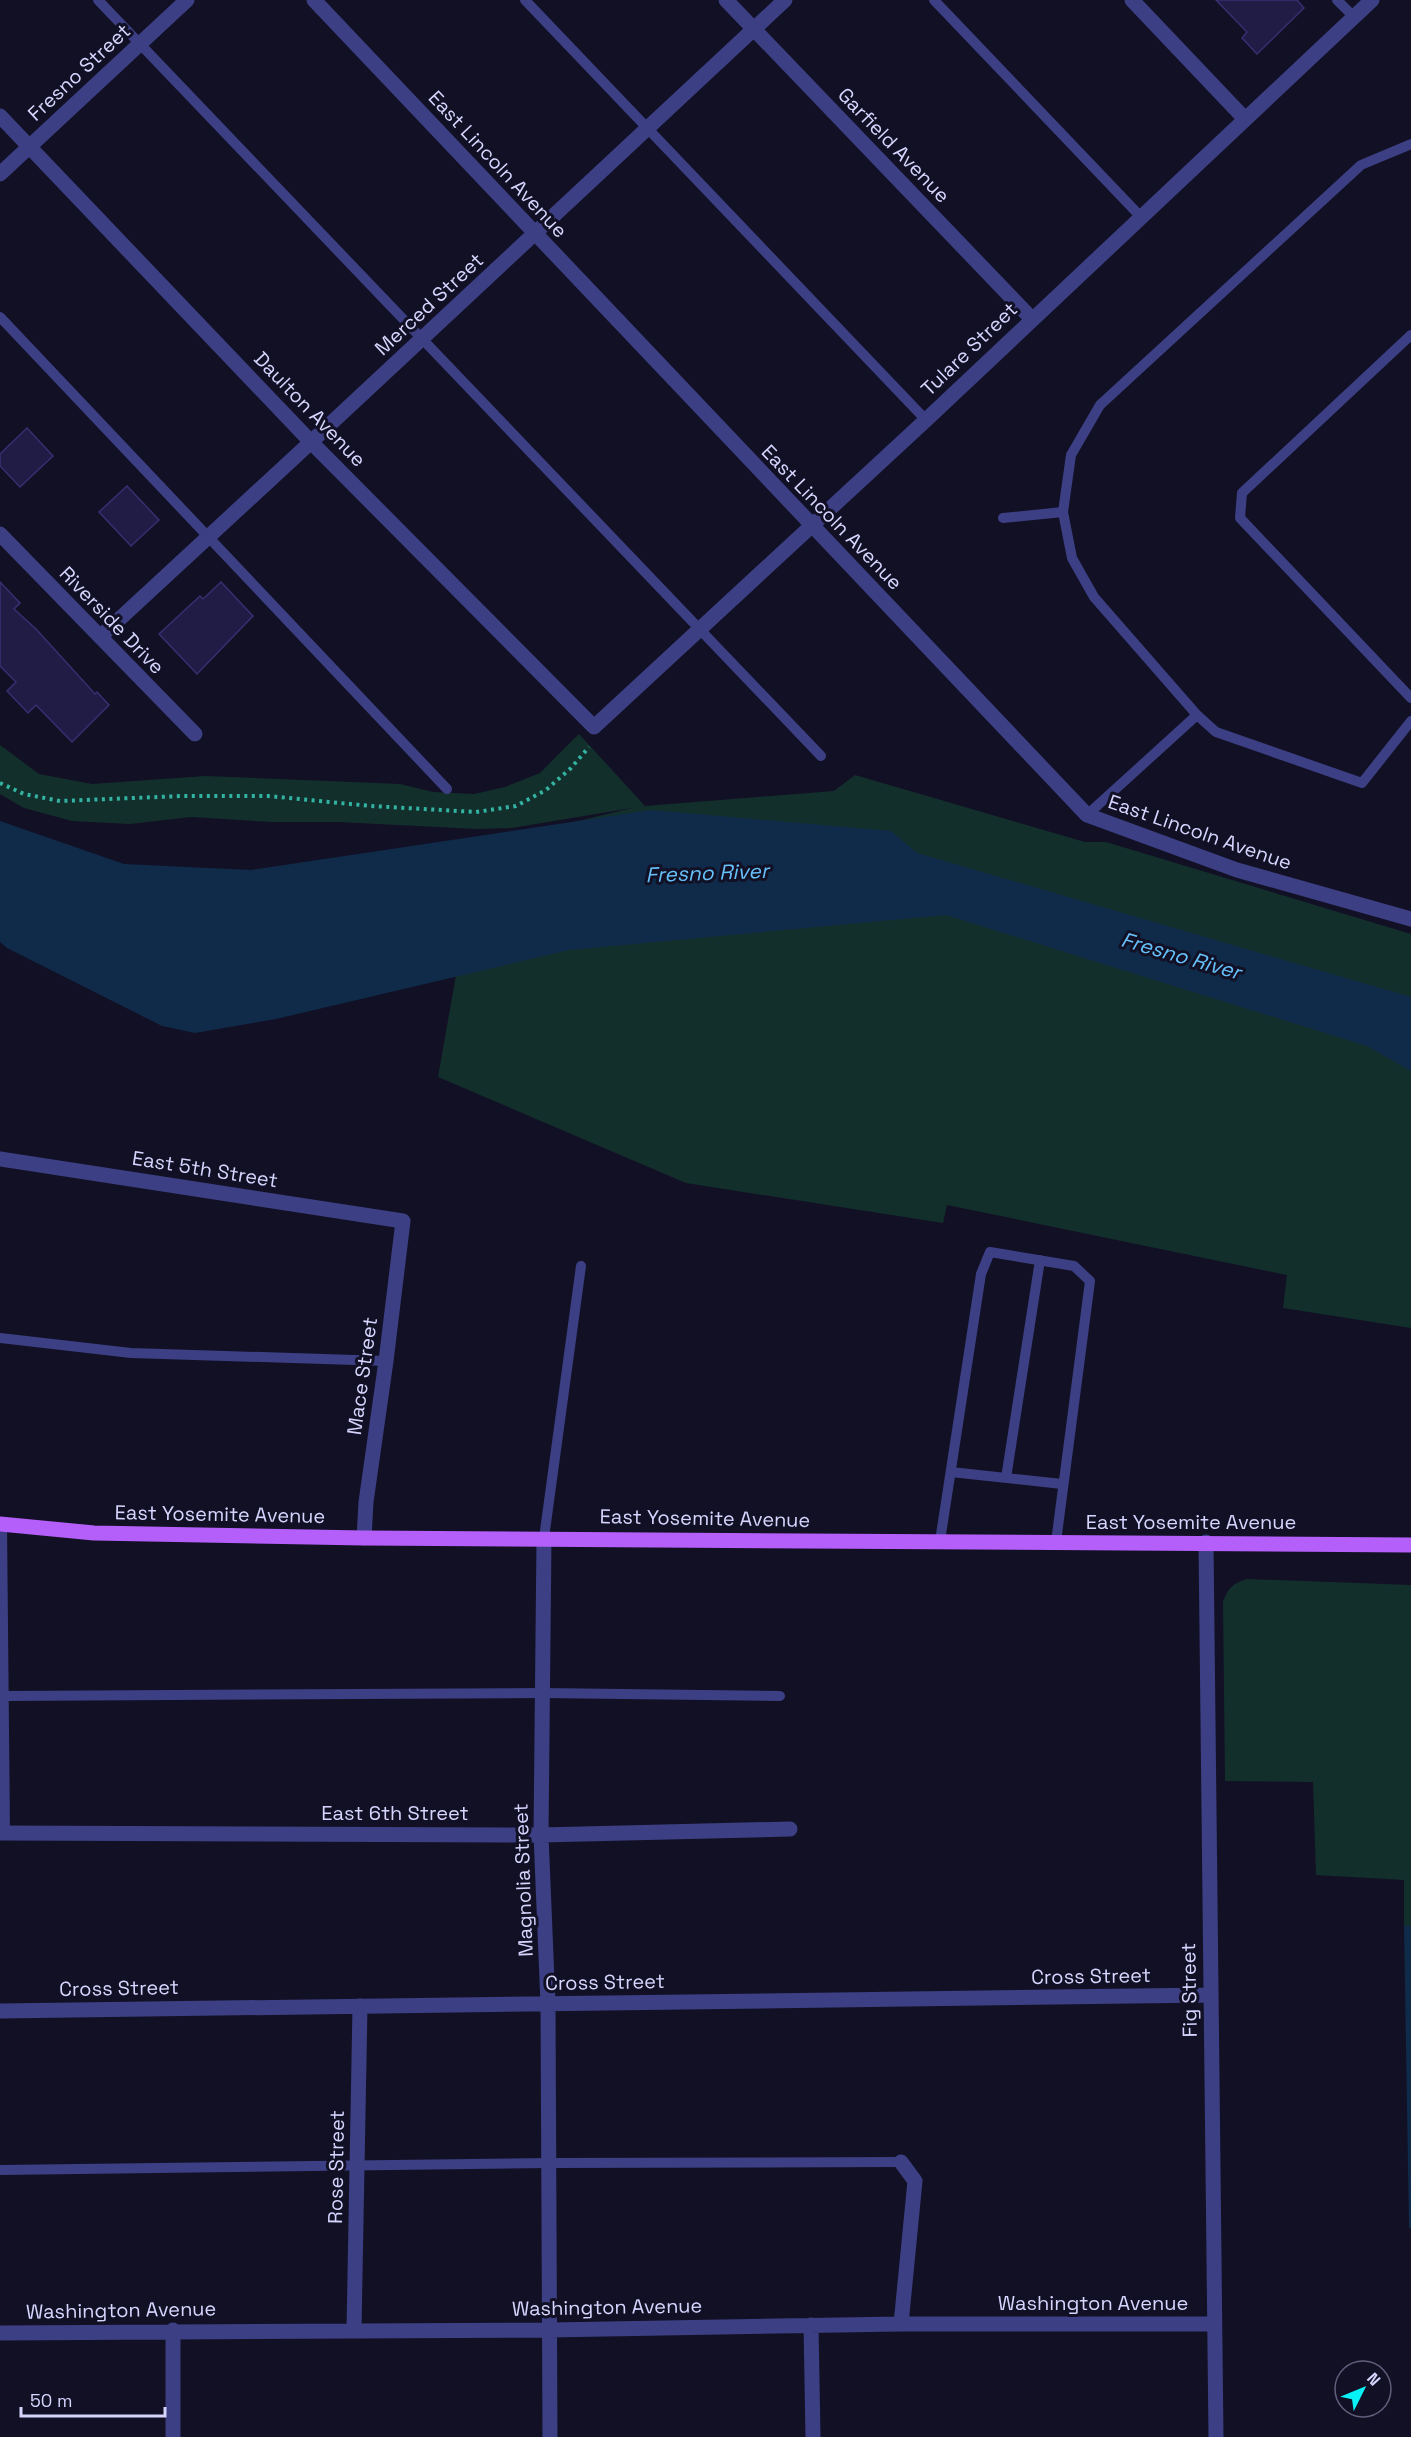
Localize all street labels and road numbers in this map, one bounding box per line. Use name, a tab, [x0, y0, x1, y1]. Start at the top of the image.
street label: Fresno Street	[22, 18, 136, 126]
street label: Garfield Avenue	[832, 82, 956, 208]
street label: East Lincoln Avenue	[423, 85, 573, 243]
street label: Merced Street	[369, 247, 489, 361]
street label: Tulare Street	[915, 297, 1023, 401]
street label: Daulton Avenue	[248, 346, 372, 472]
street label: East Lincoln Avenue	[756, 439, 908, 595]
street label: Riverside Drive	[54, 561, 170, 679]
street label: East Lincoln Avenue	[1105, 788, 1295, 876]
street label: East 5th Street	[130, 1145, 280, 1193]
street label: Mace Street	[341, 1315, 383, 1437]
street label: East Yosemite Avenue	[115, 1499, 325, 1529]
street label: East Yosemite Avenue	[600, 1503, 810, 1533]
street label: East Yosemite Avenue	[1086, 1509, 1296, 1535]
street label: East 6th Street	[321, 1800, 469, 1826]
street label: Magnolia Street	[507, 1803, 539, 1957]
street label: Fig Street	[1175, 1942, 1203, 2038]
street label: Cross Street	[1031, 1962, 1151, 1990]
street label: Cross Street	[545, 1968, 665, 1996]
street label: Cross Street	[59, 1974, 179, 2002]
street label: Rose Street	[322, 2110, 350, 2224]
street label: Washington Avenue	[998, 2290, 1188, 2316]
street label: Washington Avenue	[512, 2292, 702, 2322]
street label: Washington Avenue	[26, 2295, 216, 2325]

